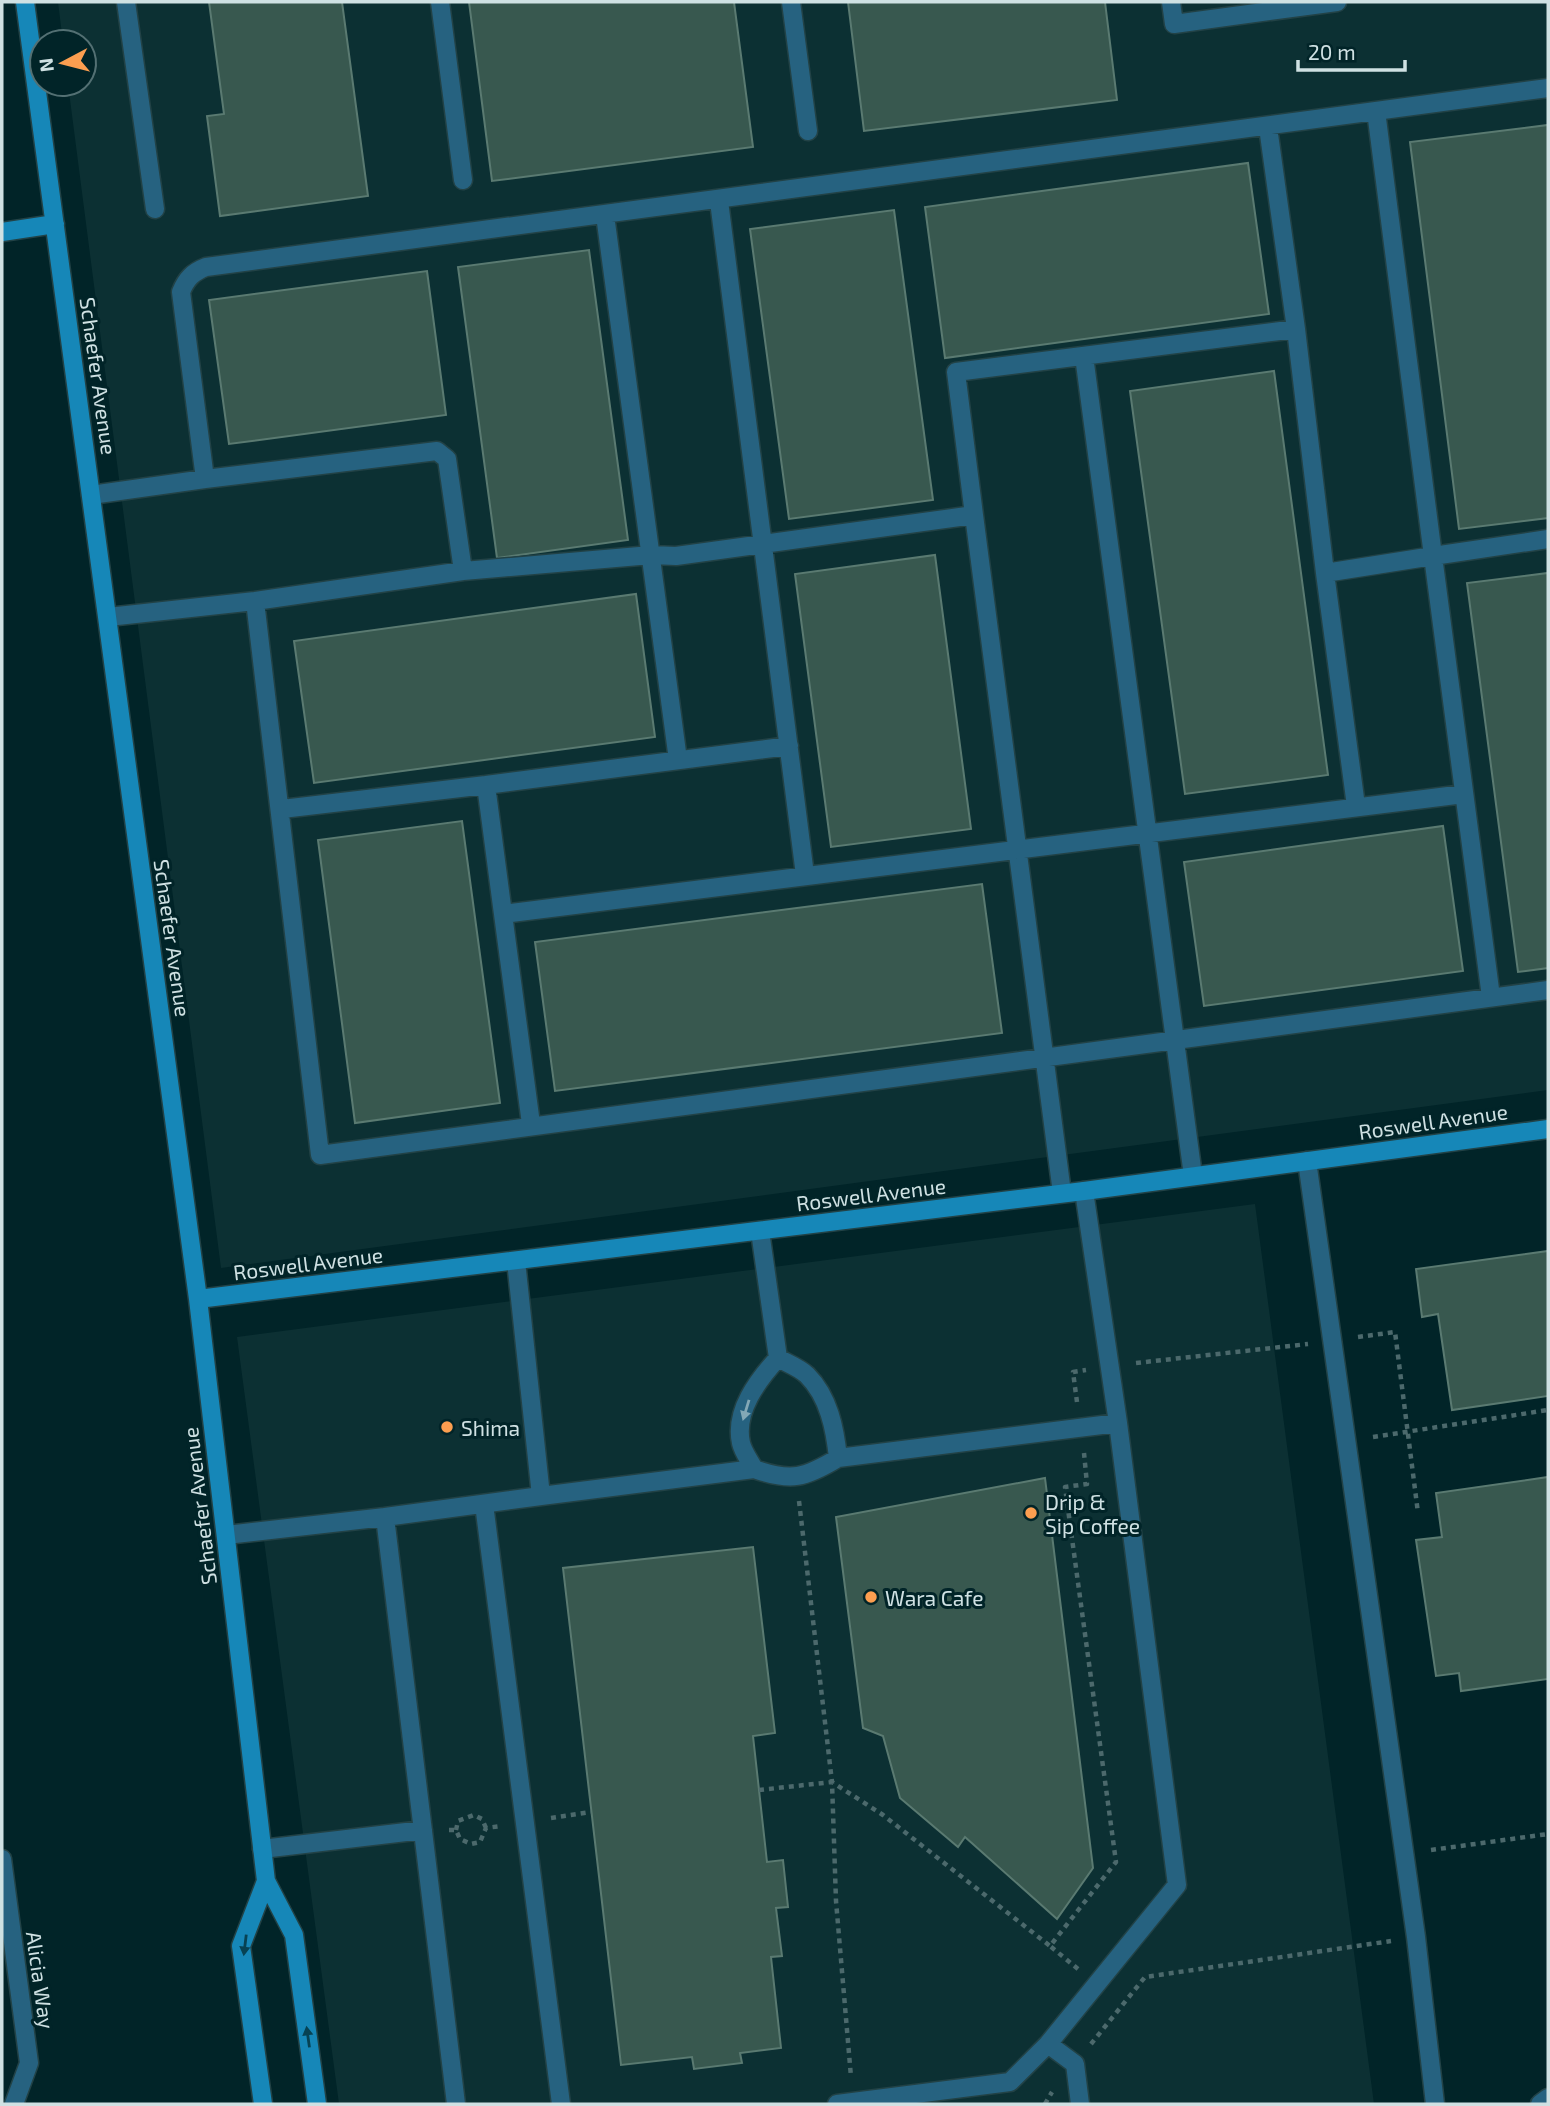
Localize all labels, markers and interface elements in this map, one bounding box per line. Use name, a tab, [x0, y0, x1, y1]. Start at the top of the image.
north arrow	[28, 28, 98, 98]
scale bar	[1298, 28, 1405, 72]
text: 20 m	[1308, 39, 1356, 64]
text: N	[33, 57, 58, 73]
street label: Schaefer Avenue	[76, 296, 122, 456]
street label: Schaefer Avenue	[150, 858, 196, 1018]
street label: Roswell Avenue	[1357, 1098, 1509, 1144]
street label: Roswell Avenue	[795, 1172, 947, 1216]
street label: Roswell Avenue	[232, 1241, 384, 1285]
one-way arrow	[740, 1400, 750, 1421]
place label: Shima	[461, 1415, 520, 1440]
marker: Shima	[439, 1419, 455, 1435]
street label: Schaefer Avenue	[177, 1426, 221, 1586]
place label: Drip & Sip Coffee	[1045, 1489, 1140, 1538]
marker: Drip & Sip Coffee	[1023, 1505, 1039, 1521]
place label: Wara Cafe	[885, 1585, 983, 1610]
marker: Wara Cafe	[863, 1589, 879, 1605]
street label: Alicia Way	[22, 1930, 60, 2030]
one-way arrow	[239, 1935, 250, 1957]
one-way arrow	[302, 2025, 313, 2047]

